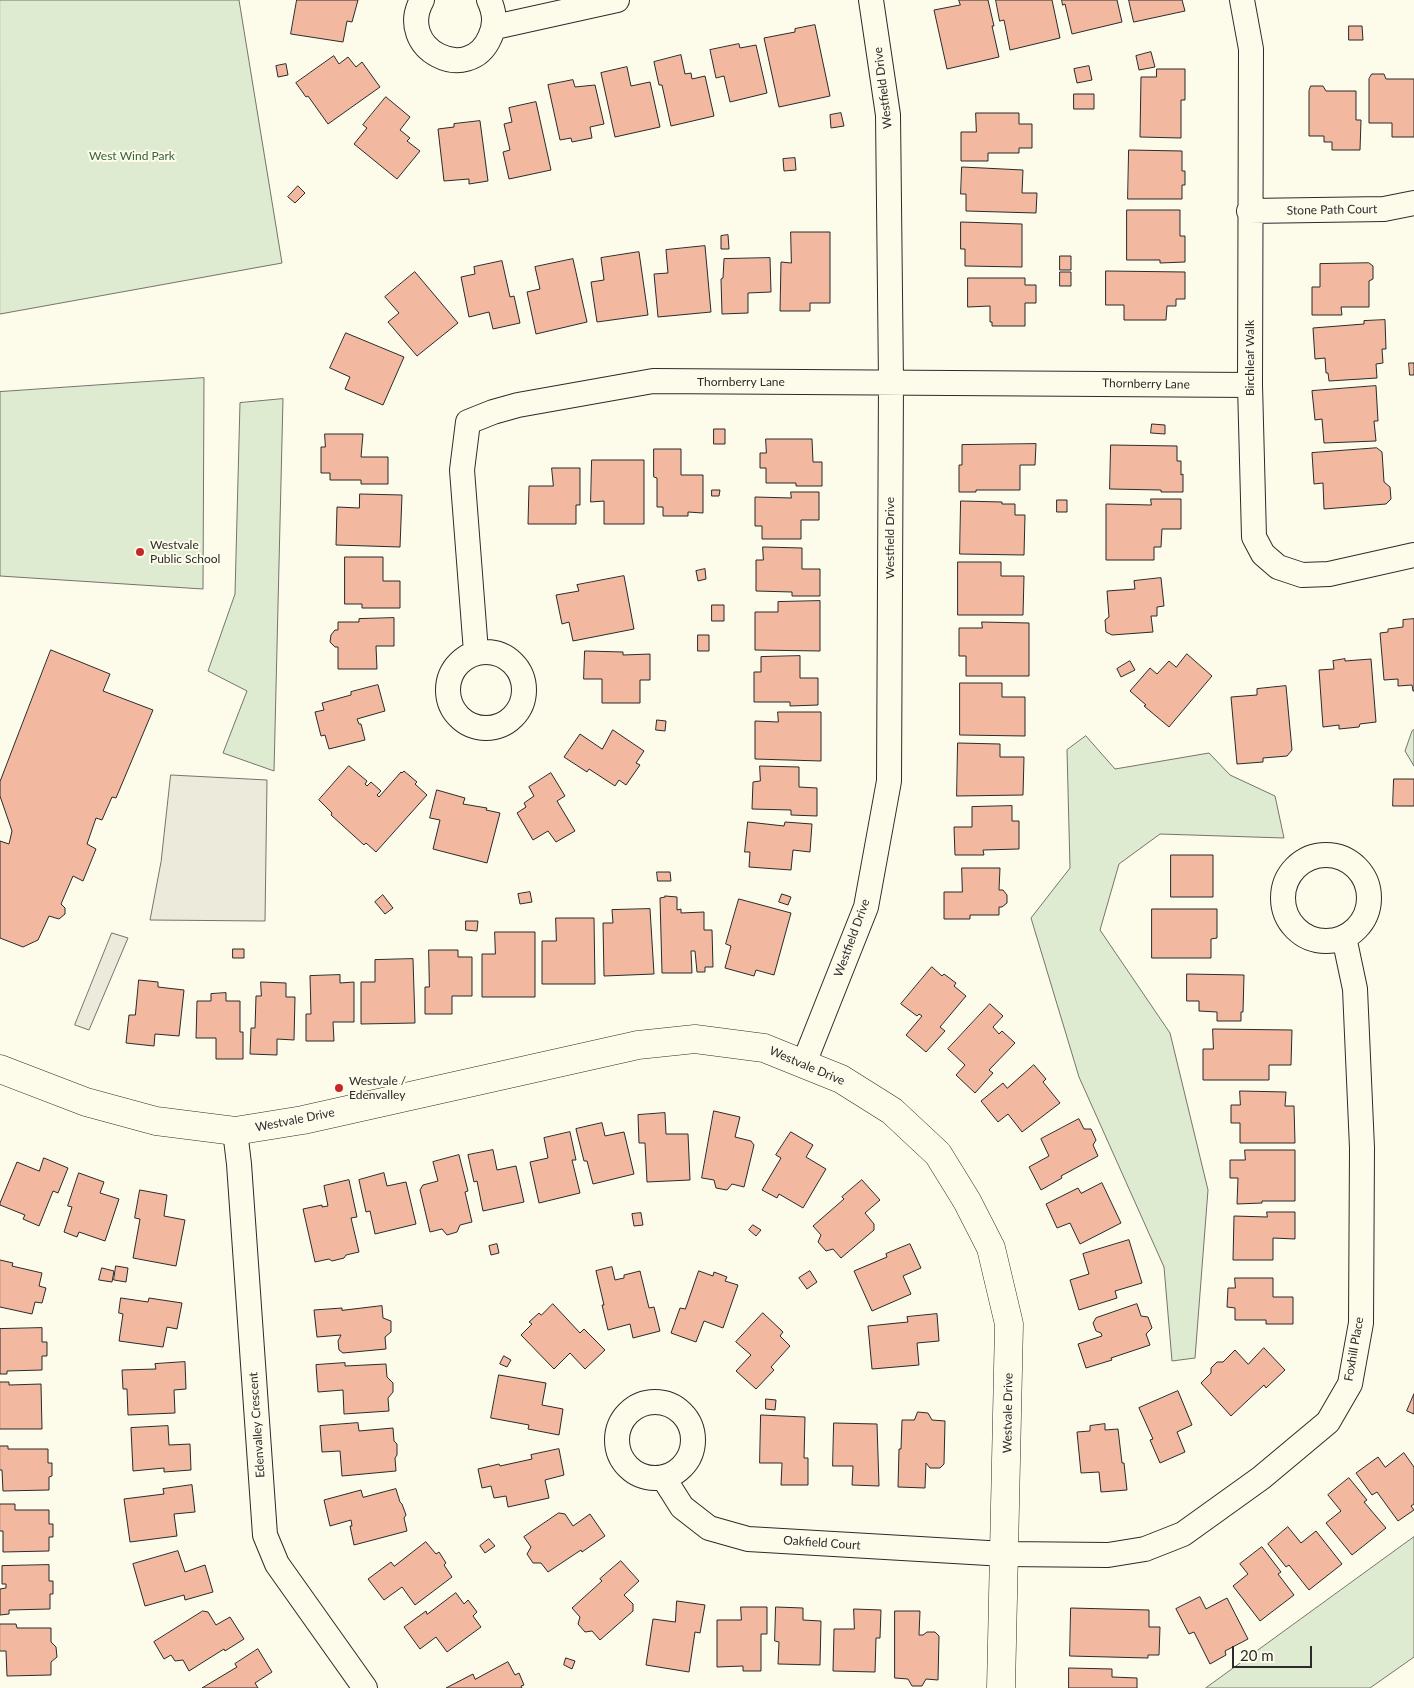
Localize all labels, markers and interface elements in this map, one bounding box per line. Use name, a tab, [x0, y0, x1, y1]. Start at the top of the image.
street label: Westfield Drive	[871, 46, 895, 130]
park label: West Wind Park	[89, 149, 175, 163]
street label: Stone Path Court	[1287, 202, 1377, 218]
street label: Birchleaf Walk	[1243, 320, 1257, 396]
street label: Thornberry Lane	[697, 375, 785, 389]
street label: Thornberry Lane	[1102, 376, 1190, 392]
street label: Westfield Drive	[883, 497, 897, 579]
place label: Westvale Public School	[150, 538, 220, 566]
marker: Westvale Public School	[134, 546, 146, 558]
street label: Westfield Drive	[831, 897, 873, 979]
street label: Westvale Drive	[767, 1044, 847, 1088]
place label: Westvale / Edenvalley	[349, 1074, 406, 1102]
marker: Westvale / Edenvalley	[333, 1082, 345, 1094]
street label: Westvale Drive	[254, 1105, 336, 1135]
street label: Foxhill Place	[1341, 1316, 1367, 1382]
street label: Edenvalley Crescent	[246, 1372, 268, 1478]
street label: Westvale Drive	[1000, 1373, 1016, 1453]
street label: Oakfield Court	[783, 1533, 861, 1553]
scale bar	[1234, 1636, 1314, 1668]
text: 20 m	[1240, 1646, 1274, 1664]

